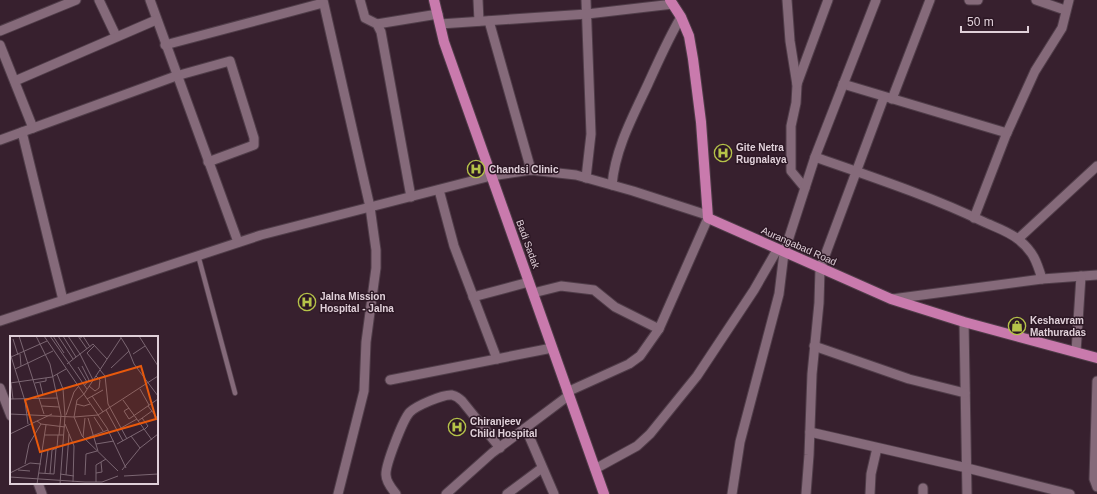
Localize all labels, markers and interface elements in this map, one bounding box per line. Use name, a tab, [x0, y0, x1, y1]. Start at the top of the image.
scale bar	[961, 8, 1028, 34]
text: 50 m	[967, 15, 994, 29]
place label: Gite Netra Rugnalaya	[736, 142, 787, 165]
hospital icon: Gite Netra Rugnalaya	[713, 143, 733, 163]
hospital icon: Chandsi Clinic	[466, 159, 486, 179]
place label: Chandsi Clinic	[489, 164, 559, 175]
street label: Badi Sadak	[514, 218, 542, 271]
street label: Aurangabad Road	[760, 224, 838, 268]
place label: Jalna Mission Hospital - Jalna	[320, 291, 394, 314]
hospital icon: Jalna Mission Hospital - Jalna	[297, 292, 317, 312]
place label: Keshavram Mathuradas	[1030, 315, 1087, 338]
shop icon: Keshavram Mathuradas	[1007, 316, 1027, 336]
inset map	[10, 336, 158, 484]
place label: Chiranjeev Child Hospital	[470, 416, 537, 439]
hospital icon: Chiranjeev Child Hospital	[447, 417, 467, 437]

